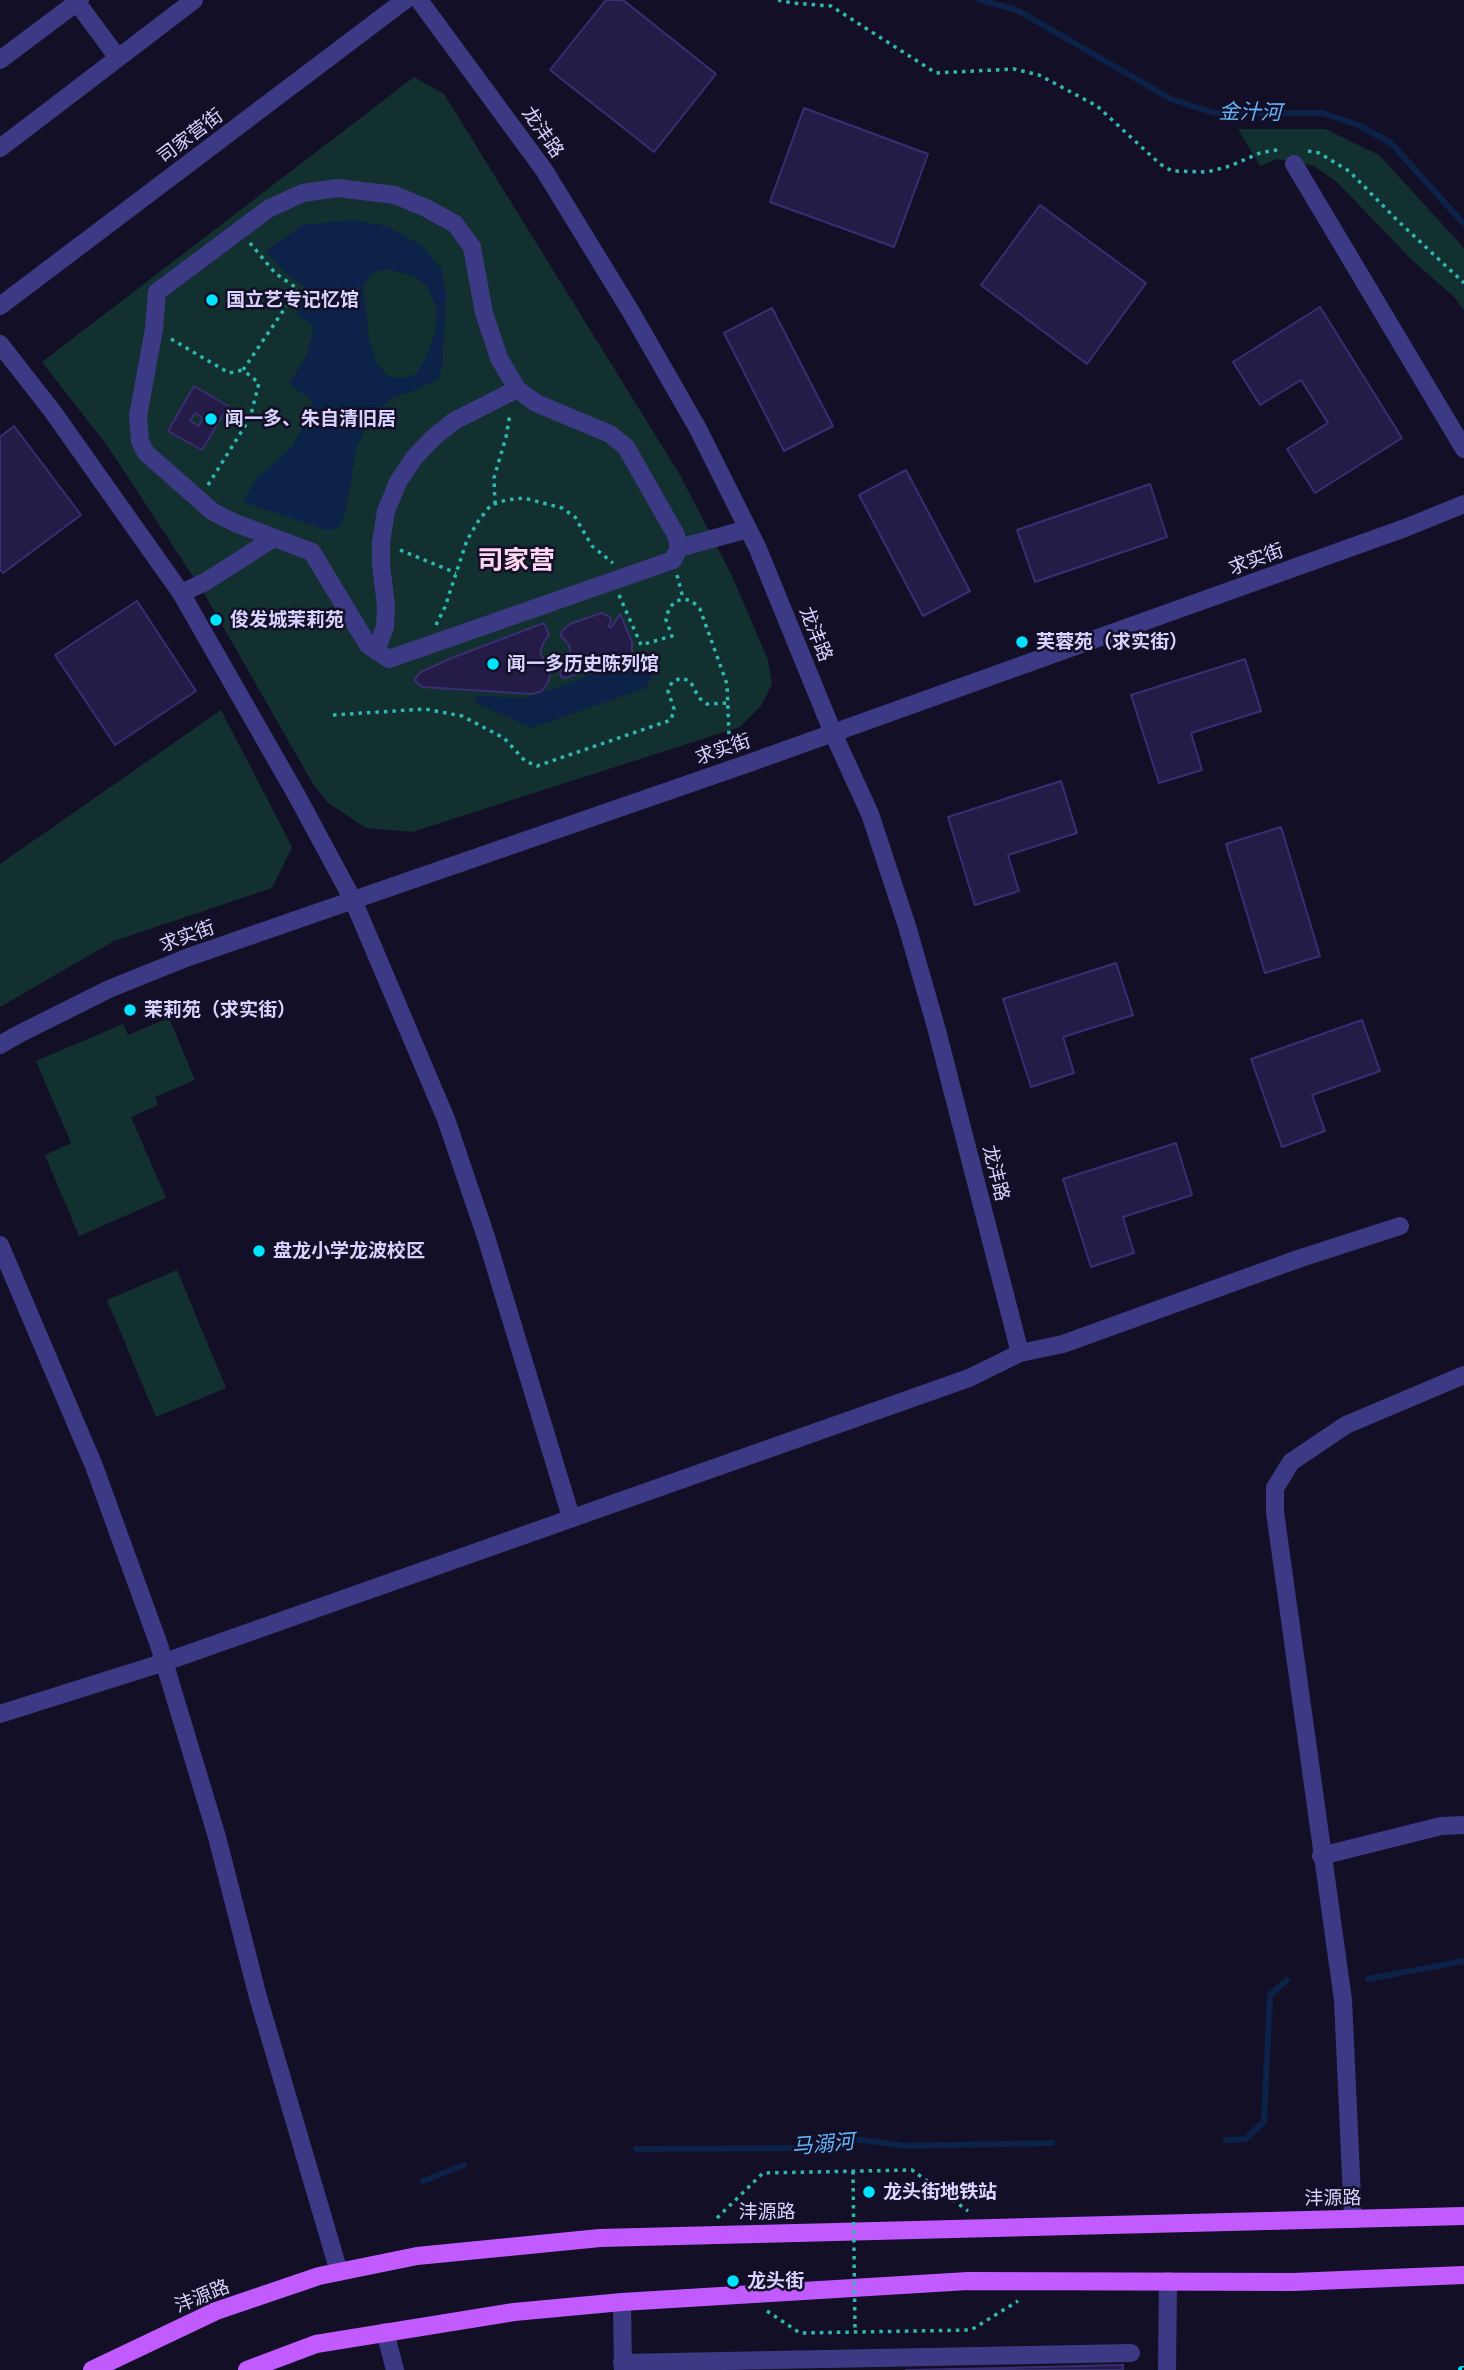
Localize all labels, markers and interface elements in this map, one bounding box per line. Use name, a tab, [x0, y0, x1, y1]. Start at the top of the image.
water label: 金汁河	[1218, 99, 1282, 125]
street label: 龙沣路	[517, 102, 569, 162]
street label: 司家营街	[153, 104, 227, 168]
place label: 国立艺专记忆馆	[226, 289, 359, 311]
marker: 国立艺专记忆馆	[204, 292, 220, 308]
place label: 闻一多、朱自清旧居	[225, 408, 396, 430]
marker: 闻一多、朱自清旧居	[203, 411, 219, 427]
street label: 求实街	[1225, 539, 1287, 579]
district label: 司家营	[477, 544, 555, 576]
street label: 龙沣路	[795, 603, 837, 665]
place label: 俊发城茉莉苑	[230, 609, 344, 631]
marker: 俊发城茉莉苑	[208, 612, 224, 628]
place label: 芙蓉苑（求实街）	[1036, 631, 1188, 653]
marker: 芙蓉苑（求实街）	[1014, 634, 1030, 650]
place label: 闻一多历史陈列馆	[507, 653, 659, 675]
marker: 闻一多历史陈列馆	[485, 656, 501, 672]
street label: 求实街	[692, 729, 754, 769]
street label: 求实街	[156, 916, 218, 956]
place label: 茉莉苑（求实街）	[144, 999, 296, 1021]
marker: 茉莉苑（求实街）	[122, 1002, 138, 1018]
street label: 龙沣路	[978, 1143, 1014, 1203]
place label: 盘龙小学龙波校区	[273, 1240, 425, 1262]
marker: 盘龙小学龙波校区	[251, 1243, 267, 1259]
water label: 马溺河	[791, 2129, 855, 2159]
place label: 龙头街地铁站	[883, 2181, 997, 2203]
marker: 龙头街地铁站	[861, 2184, 877, 2200]
street label: 沣源路	[1304, 2186, 1362, 2210]
street label: 沣源路	[739, 2201, 795, 2223]
place label: 龙头街	[747, 2270, 804, 2292]
marker: 龙头街	[725, 2273, 741, 2289]
street label: 沣源路	[171, 2275, 233, 2317]

